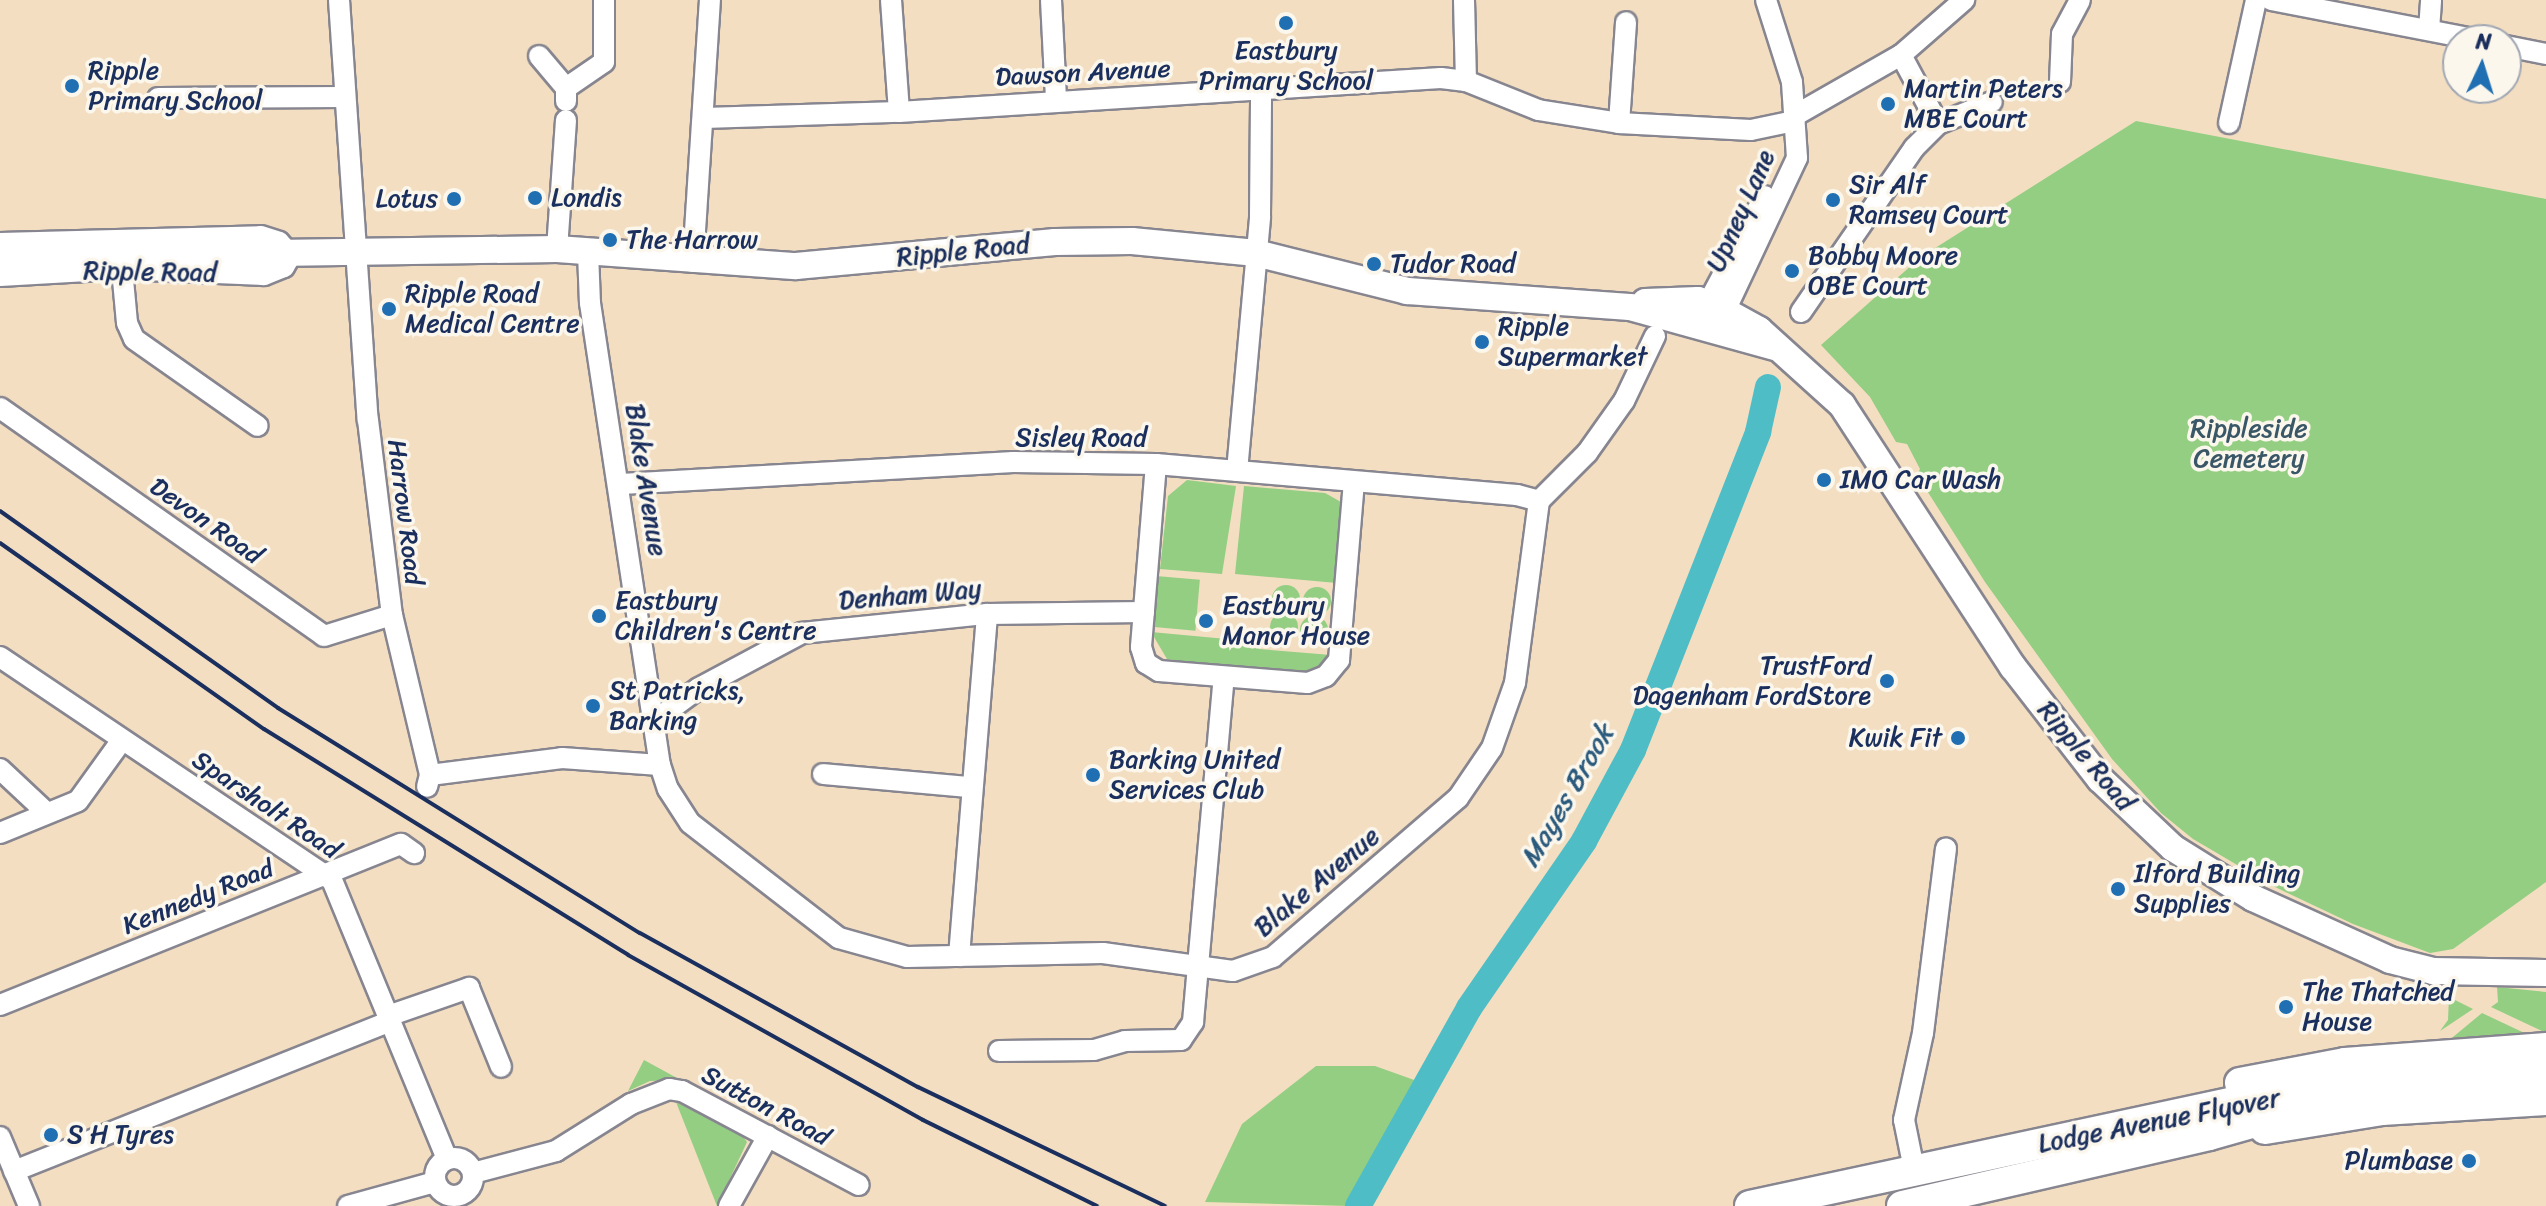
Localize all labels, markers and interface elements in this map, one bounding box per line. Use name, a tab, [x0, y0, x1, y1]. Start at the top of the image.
marker: Eastbury Primary School	[1277, 14, 1295, 32]
text: N	[2475, 22, 2493, 62]
north arrow	[2442, 24, 2522, 104]
place label: Eastbury Primary School	[1199, 35, 1373, 96]
street label: Dawson Avenue	[995, 53, 1171, 93]
place label: Ripple Primary School	[88, 55, 262, 116]
place label: Martin Peters MBE Court	[1904, 73, 2064, 134]
marker: Ripple Primary School	[63, 77, 81, 95]
marker: Martin Peters MBE Court	[1879, 95, 1897, 113]
street label: Upney Lane	[1700, 145, 1782, 277]
place label: Sir Alf Ramsey Court	[1849, 169, 2009, 230]
place label: Londis	[551, 182, 622, 214]
place label: Lotus	[376, 183, 438, 215]
marker: Londis	[526, 189, 544, 207]
marker: Lotus	[445, 190, 463, 208]
marker: Sir Alf Ramsey Court	[1824, 191, 1842, 209]
place label: The Harrow	[626, 224, 758, 256]
street label: Ripple Road	[895, 228, 1031, 274]
marker: The Harrow	[601, 231, 619, 249]
place label: Bobby Moore OBE Court	[1808, 240, 1957, 302]
place label: Tudor Road	[1390, 248, 1516, 280]
street label: Ripple Road	[83, 255, 217, 289]
marker: Tudor Road	[1365, 255, 1383, 273]
marker: Bobby Moore OBE Court	[1783, 262, 1801, 280]
place label: Ripple Road Medical Centre	[405, 278, 580, 340]
marker: Ripple Road Medical Centre	[380, 300, 398, 318]
place label: Ripple Supermarket	[1498, 311, 1647, 372]
marker: Ripple Supermarket	[1473, 333, 1491, 351]
street label: Blake Avenue	[619, 402, 673, 558]
park label: Rippleside Cemetery	[2190, 413, 2308, 474]
street label: Sisley Road	[1015, 422, 1147, 454]
street label: Harrow Road	[381, 437, 429, 587]
place label: IMO Car Wash	[1840, 464, 2000, 496]
street label: Devon Road	[144, 471, 268, 571]
marker: IMO Car Wash	[1815, 471, 1833, 489]
street label: Denham Way	[837, 573, 983, 617]
place label: Eastbury Children's Centre	[615, 585, 817, 646]
place label: Eastbury Manor House	[1222, 590, 1371, 652]
marker: Eastbury Children's Centre	[590, 607, 608, 625]
marker: Eastbury Manor House	[1197, 612, 1215, 630]
place label: TrustFord Dagenham FordStore	[1634, 650, 1871, 712]
marker: TrustFord Dagenham FordStore	[1878, 672, 1896, 690]
place label: St Patricks, Barking	[609, 675, 747, 736]
street label: Ripple Road	[2031, 695, 2141, 817]
marker: St Patricks, Barking	[584, 697, 602, 715]
water label: Mayes Brook	[1513, 719, 1621, 873]
place label: Kwik Fit	[1848, 722, 1942, 754]
marker: Kwik Fit	[1949, 729, 1967, 747]
street label: Sparsholt Road	[186, 744, 346, 866]
place label: Barking United Services Club	[1109, 744, 1281, 806]
marker: Barking United Services Club	[1084, 766, 1102, 784]
street label: Blake Avenue	[1248, 821, 1386, 943]
street label: Kennedy Road	[118, 853, 278, 941]
place label: Ilford Building Supplies	[2134, 858, 2300, 920]
marker: Ilford Building Supplies	[2109, 880, 2127, 898]
place label: The Thatched House	[2302, 976, 2456, 1038]
marker: The Thatched House	[2277, 998, 2295, 1016]
street label: Sutton Road	[696, 1059, 836, 1153]
street label: Lodge Avenue Flyover	[2035, 1082, 2283, 1160]
place label: S H Tyres	[67, 1119, 176, 1151]
marker: S H Tyres	[42, 1126, 60, 1144]
place label: Plumbase	[2344, 1145, 2453, 1177]
marker: Plumbase	[2460, 1152, 2478, 1170]

